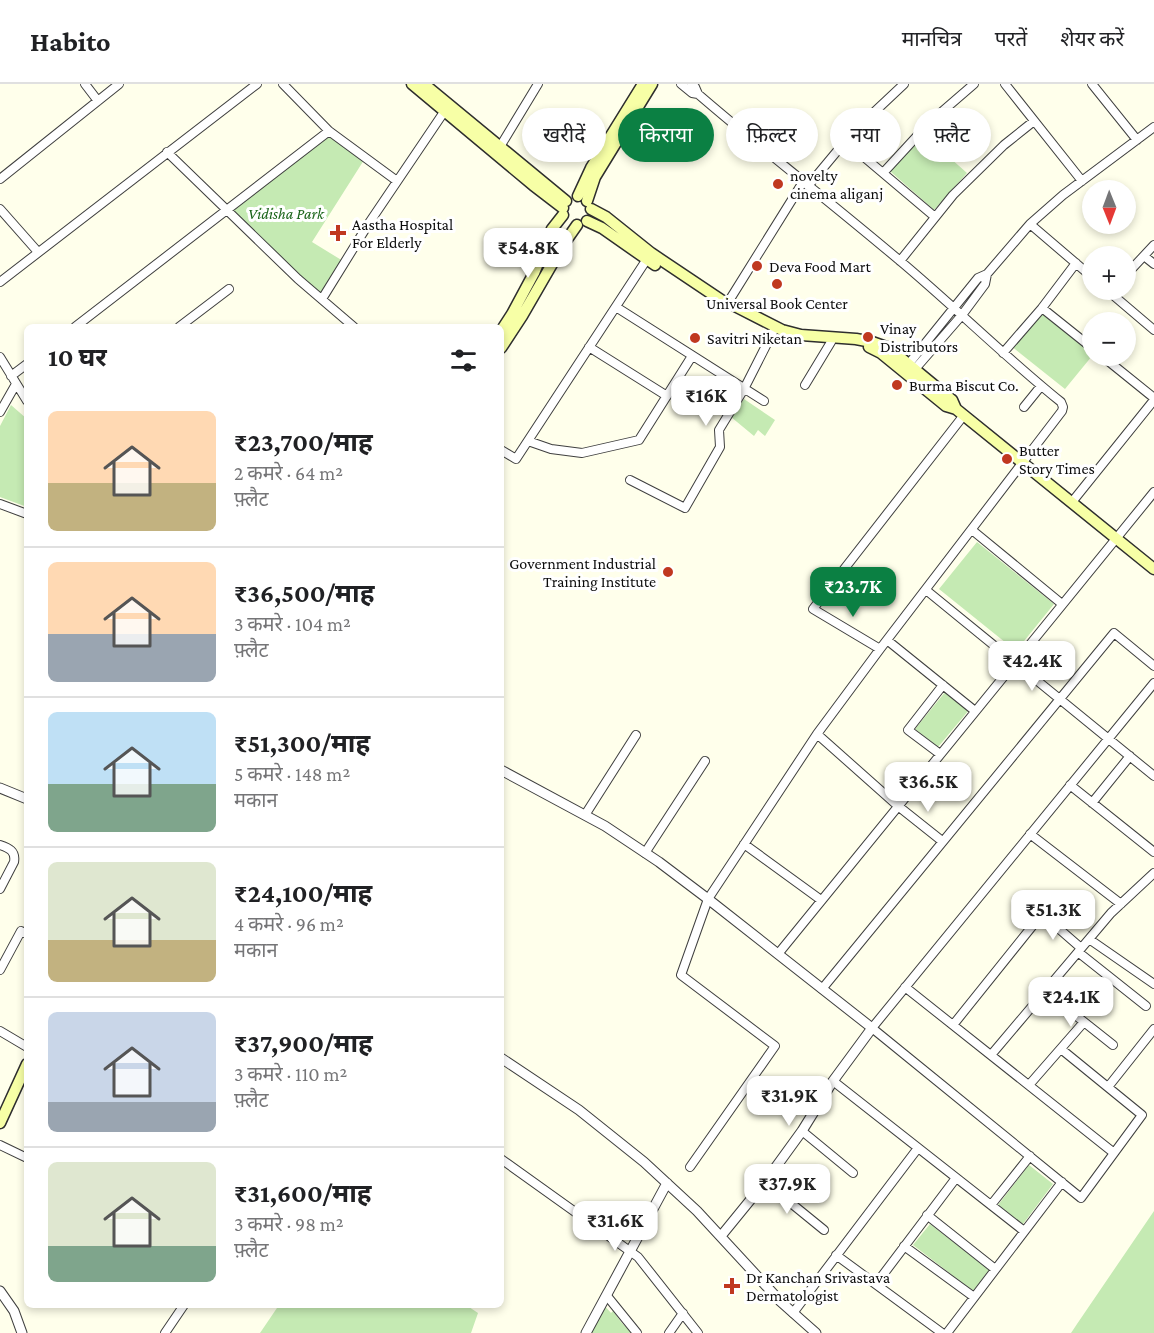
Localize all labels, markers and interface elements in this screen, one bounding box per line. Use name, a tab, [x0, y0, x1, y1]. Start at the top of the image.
text: Habito	[30, 26, 111, 57]
text: मानचित्र	[902, 27, 962, 51]
text: परतें	[995, 27, 1027, 51]
text: शेयर करें	[1060, 27, 1124, 51]
chip: खरीदें	[522, 108, 606, 162]
chip: किराया	[618, 108, 714, 162]
chip: फ़िल्टर	[726, 108, 818, 162]
chip: नया	[830, 108, 901, 162]
chip: फ़्लैट	[913, 108, 991, 162]
place label: novelty cinema aliganj	[790, 167, 883, 203]
marker: novelty cinema aliganj	[771, 177, 785, 191]
north arrow	[1082, 180, 1136, 234]
map controls	[1082, 180, 1136, 366]
park label: Vidisha Park	[248, 205, 325, 222]
place label: Aastha Hospital For Elderly	[352, 216, 453, 252]
marker: Aastha Hospital For Elderly	[329, 224, 347, 242]
pin: ₹54.8K	[479, 228, 577, 279]
text: ₹54.8K	[498, 236, 558, 258]
button: +	[1082, 246, 1136, 300]
place label: Deva Food Mart	[769, 258, 872, 275]
marker: Deva Food Mart	[750, 259, 764, 273]
marker: Universal Book Center	[770, 277, 784, 291]
place label: Universal Book Center	[706, 295, 848, 312]
button: −	[1082, 312, 1136, 366]
place label: Vinay Distributors	[880, 320, 958, 355]
place label: Savitri Niketan	[707, 330, 802, 347]
marker: Vinay Distributors	[861, 330, 875, 344]
marker: Savitri Niketan	[688, 331, 702, 345]
text: 10 घर	[48, 343, 107, 372]
icon: filters	[447, 344, 480, 377]
pin: ₹16K	[670, 376, 742, 427]
place label: Burma Biscut Co.	[909, 377, 1019, 394]
marker: Burma Biscut Co.	[890, 378, 904, 392]
text: ₹16K	[685, 384, 727, 406]
text: ₹23,700/माह	[234, 428, 373, 457]
icon: home	[96, 435, 168, 507]
place label: Butter Story Times	[1019, 442, 1095, 478]
marker: Butter Story Times	[1000, 452, 1014, 466]
text: 2 कमरे · 64 m²	[234, 462, 343, 484]
text: फ़्लैट	[234, 488, 269, 510]
place label: Government Industrial Training Institute	[509, 555, 656, 591]
marker: Government Industrial Training Institute	[661, 565, 675, 579]
pin: ₹23.7K	[804, 567, 902, 618]
text: ₹23.7K	[824, 575, 882, 597]
text: ₹36,500/माह	[234, 579, 374, 608]
icon: home	[96, 586, 168, 658]
text: 3 कमरे · 104 m²	[234, 613, 351, 635]
text: फ़्लैट	[234, 639, 269, 661]
pin: ₹42.4K	[983, 641, 1081, 692]
text: ₹42.4K	[1002, 649, 1062, 671]
text: ₹51,300/माह	[234, 729, 370, 758]
icon: home	[96, 736, 168, 808]
pin: ₹36.5K	[879, 762, 977, 813]
text: 5 कमरे · 148 m²	[234, 763, 350, 785]
text: ₹36.5K	[899, 770, 957, 792]
text: मकान	[234, 789, 278, 811]
text: ₹24,100/माह	[234, 879, 372, 908]
icon: home	[96, 886, 168, 958]
pin: ₹51.3K	[1004, 890, 1102, 941]
text: ₹51.3K	[1025, 898, 1081, 920]
text: 4 कमरे · 96 m²	[234, 913, 344, 935]
text: मकान	[234, 939, 278, 961]
pin: ₹24.1K	[1022, 977, 1120, 1028]
text: ₹24.1K	[1042, 985, 1100, 1007]
text: ₹37,900/माह	[234, 1029, 373, 1058]
icon: home	[96, 1036, 168, 1108]
text: 3 कमरे · 110 m²	[234, 1063, 347, 1085]
pin: ₹31.9K	[740, 1076, 838, 1127]
text: ₹31.9K	[761, 1084, 817, 1106]
text: फ़्लैट	[234, 1089, 269, 1111]
pin: ₹37.9K	[738, 1164, 836, 1215]
text: ₹37.9K	[758, 1172, 816, 1194]
text: ₹31,600/माह	[234, 1179, 372, 1208]
icon: home	[96, 1186, 168, 1258]
pin: ₹31.6K	[566, 1201, 664, 1252]
text: ₹31.6K	[587, 1209, 643, 1231]
text: 3 कमरे · 98 m²	[234, 1213, 344, 1235]
text: फ़्लैट	[234, 1239, 269, 1261]
place label: Dr Kanchan Srivastava Dermatologist	[746, 1269, 891, 1305]
marker: Dr Kanchan Srivastava Dermatologist	[723, 1277, 741, 1295]

